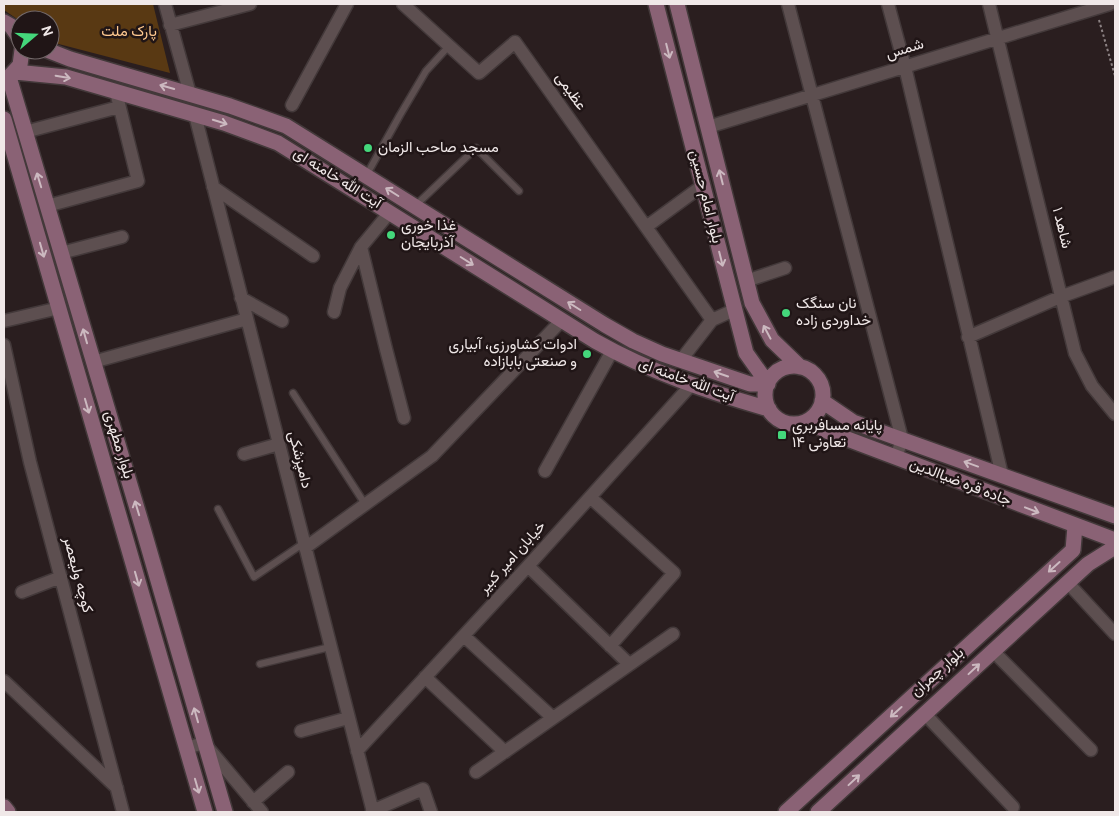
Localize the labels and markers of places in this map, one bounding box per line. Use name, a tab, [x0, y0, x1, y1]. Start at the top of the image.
place label: مسجد صاحب الزمان	[378, 139, 499, 158]
marker: مسجد صاحب الزمان	[362, 142, 374, 154]
place label: غذا خوری آذربایجان	[401, 217, 456, 253]
marker: غذا خوری آذربایجان	[385, 229, 397, 241]
place label: نان سنگک خداوردی زاده	[796, 295, 871, 331]
marker: نان سنگک خداوردی زاده	[780, 307, 792, 319]
place label: ادوات کشاورزی، آبیاری و صنعتی بابازاده	[448, 336, 577, 372]
marker: ادوات کشاورزی، آبیاری و صنعتی بابازاده	[581, 348, 593, 360]
place label: پایانه مسافربری تعاونی ۱۴	[792, 417, 882, 453]
marker: پایانه مسافربری تعاونی ۱۴	[776, 429, 788, 441]

